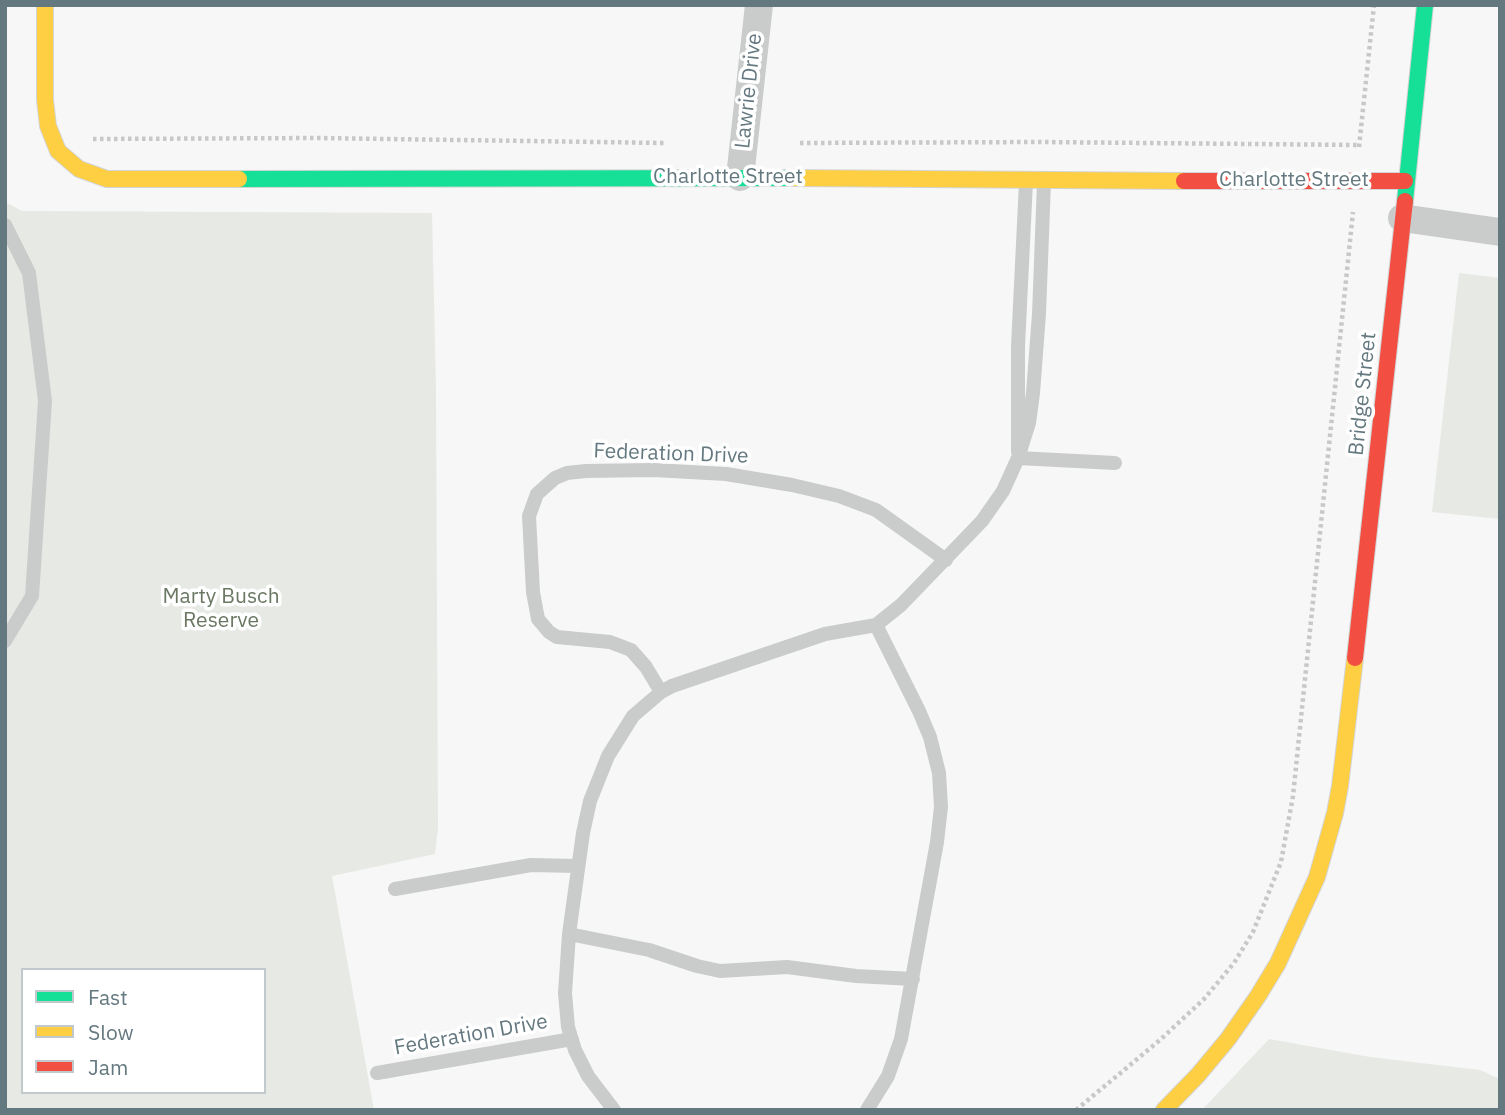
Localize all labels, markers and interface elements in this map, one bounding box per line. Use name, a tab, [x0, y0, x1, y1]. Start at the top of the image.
street label: Lawrie Drive	[730, 32, 768, 150]
street label: Charlotte Street	[653, 164, 803, 190]
street label: Charlotte Street	[1219, 167, 1369, 193]
street label: Bridge Street	[1344, 331, 1382, 457]
street label: Federation Drive	[593, 439, 749, 469]
park label: Marty Busch Reserve	[162, 584, 280, 634]
legend	[21, 968, 266, 1094]
text: Fast	[88, 983, 128, 1011]
street label: Federation Drive	[392, 1009, 550, 1061]
text: Slow	[88, 1018, 134, 1046]
text: Jam	[88, 1053, 128, 1081]

